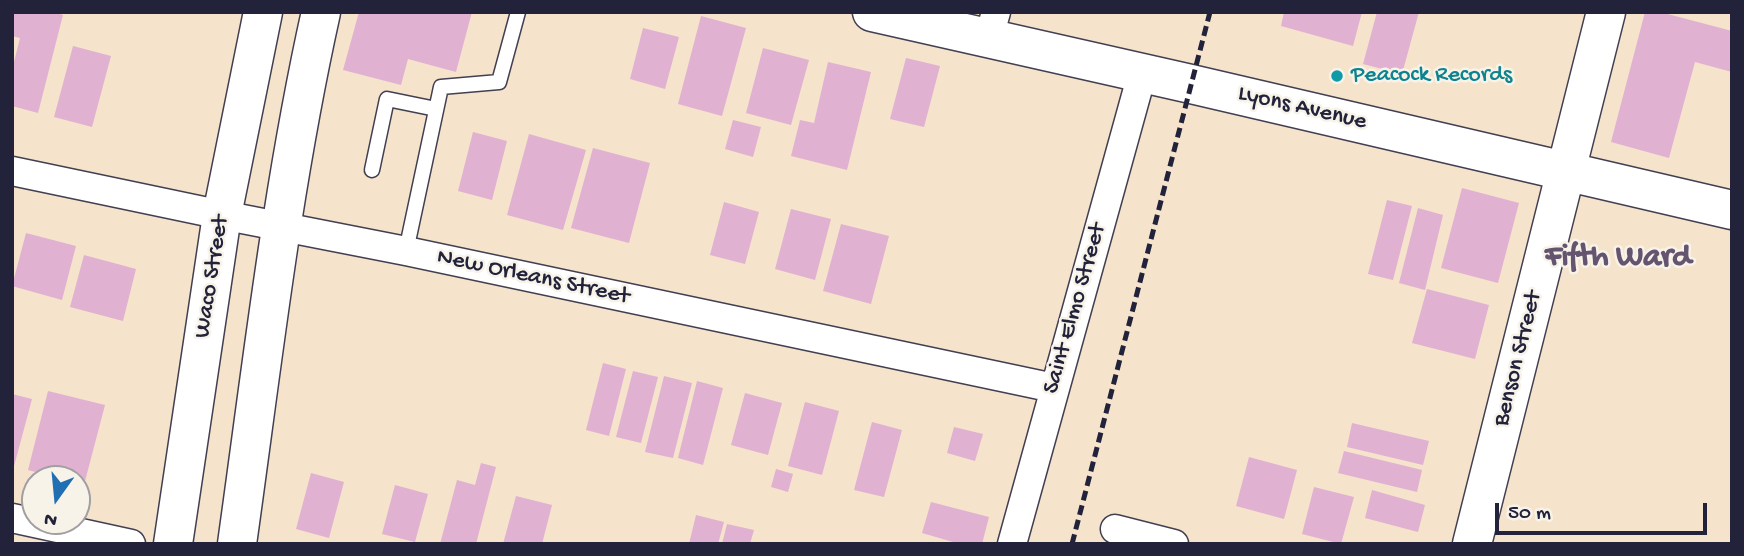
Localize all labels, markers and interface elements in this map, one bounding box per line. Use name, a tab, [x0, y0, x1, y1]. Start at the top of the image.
place label: Peacock Records	[1351, 62, 1512, 90]
marker: Peacock Records	[1329, 68, 1345, 84]
street label: Lyons Avenue	[1235, 80, 1369, 138]
street label: Waco Street	[189, 214, 237, 340]
street label: Saint Elmo Street	[1038, 220, 1114, 398]
district label: Fifth Ward	[1545, 240, 1691, 278]
street label: New Orleans Street	[434, 244, 632, 312]
street label: Benson Street	[1488, 288, 1550, 430]
north arrow	[21, 465, 91, 535]
scale bar	[1499, 490, 1711, 534]
text: 50 m	[1508, 502, 1551, 527]
text: N	[42, 506, 60, 532]

